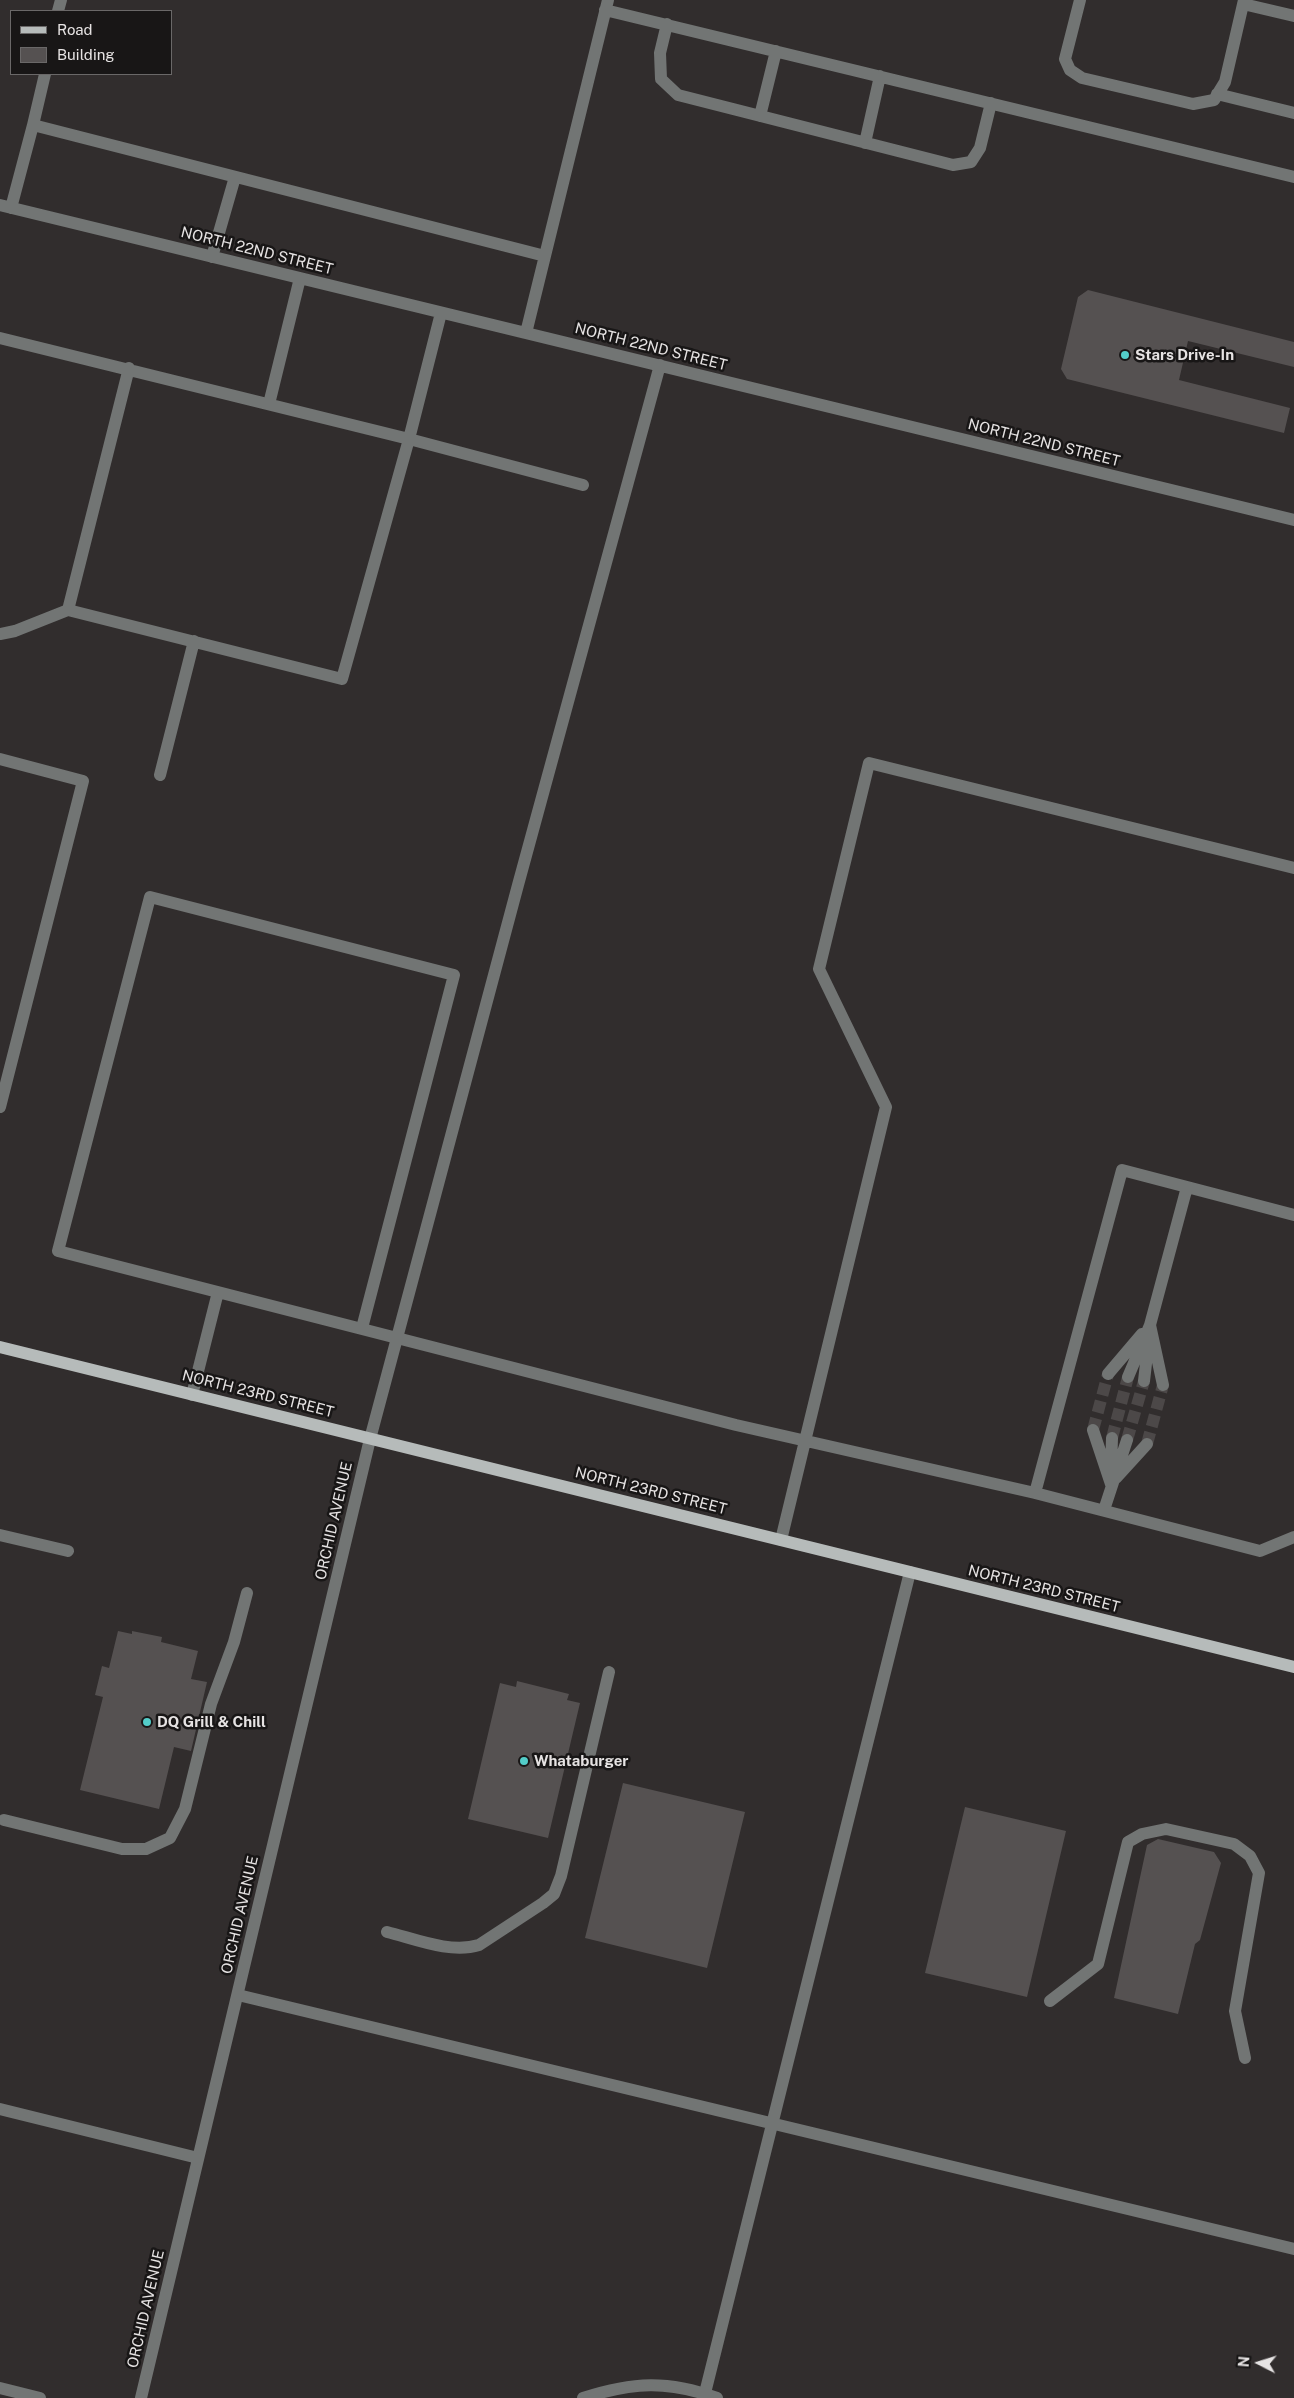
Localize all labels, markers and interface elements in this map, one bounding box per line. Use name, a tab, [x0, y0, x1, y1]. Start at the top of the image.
legend	[10, 10, 172, 75]
text: Road	[57, 21, 93, 38]
text: Building	[57, 46, 115, 63]
street label: NORTH 22ND STREET	[179, 223, 335, 279]
street label: NORTH 22ND STREET	[573, 319, 729, 375]
place label: Stars Drive-In	[1135, 346, 1234, 364]
marker: Stars Drive-In	[1119, 349, 1131, 361]
street label: NORTH 22ND STREET	[966, 415, 1122, 471]
street label: NORTH 23RD STREET	[180, 1366, 336, 1422]
street label: ORCHID AVENUE	[312, 1460, 356, 1582]
street label: NORTH 23RD STREET	[573, 1463, 729, 1519]
street label: NORTH 23RD STREET	[966, 1561, 1122, 1617]
place label: DQ Grill & Chill	[157, 1713, 266, 1731]
marker: DQ Grill & Chill	[141, 1716, 153, 1728]
place label: Whataburger	[534, 1752, 628, 1770]
marker: Whataburger	[518, 1755, 530, 1767]
street label: ORCHID AVENUE	[218, 1854, 262, 1976]
street label: ORCHID AVENUE	[124, 2248, 168, 2370]
north arrow	[1234, 2338, 1284, 2388]
text: N	[1236, 2356, 1253, 2368]

